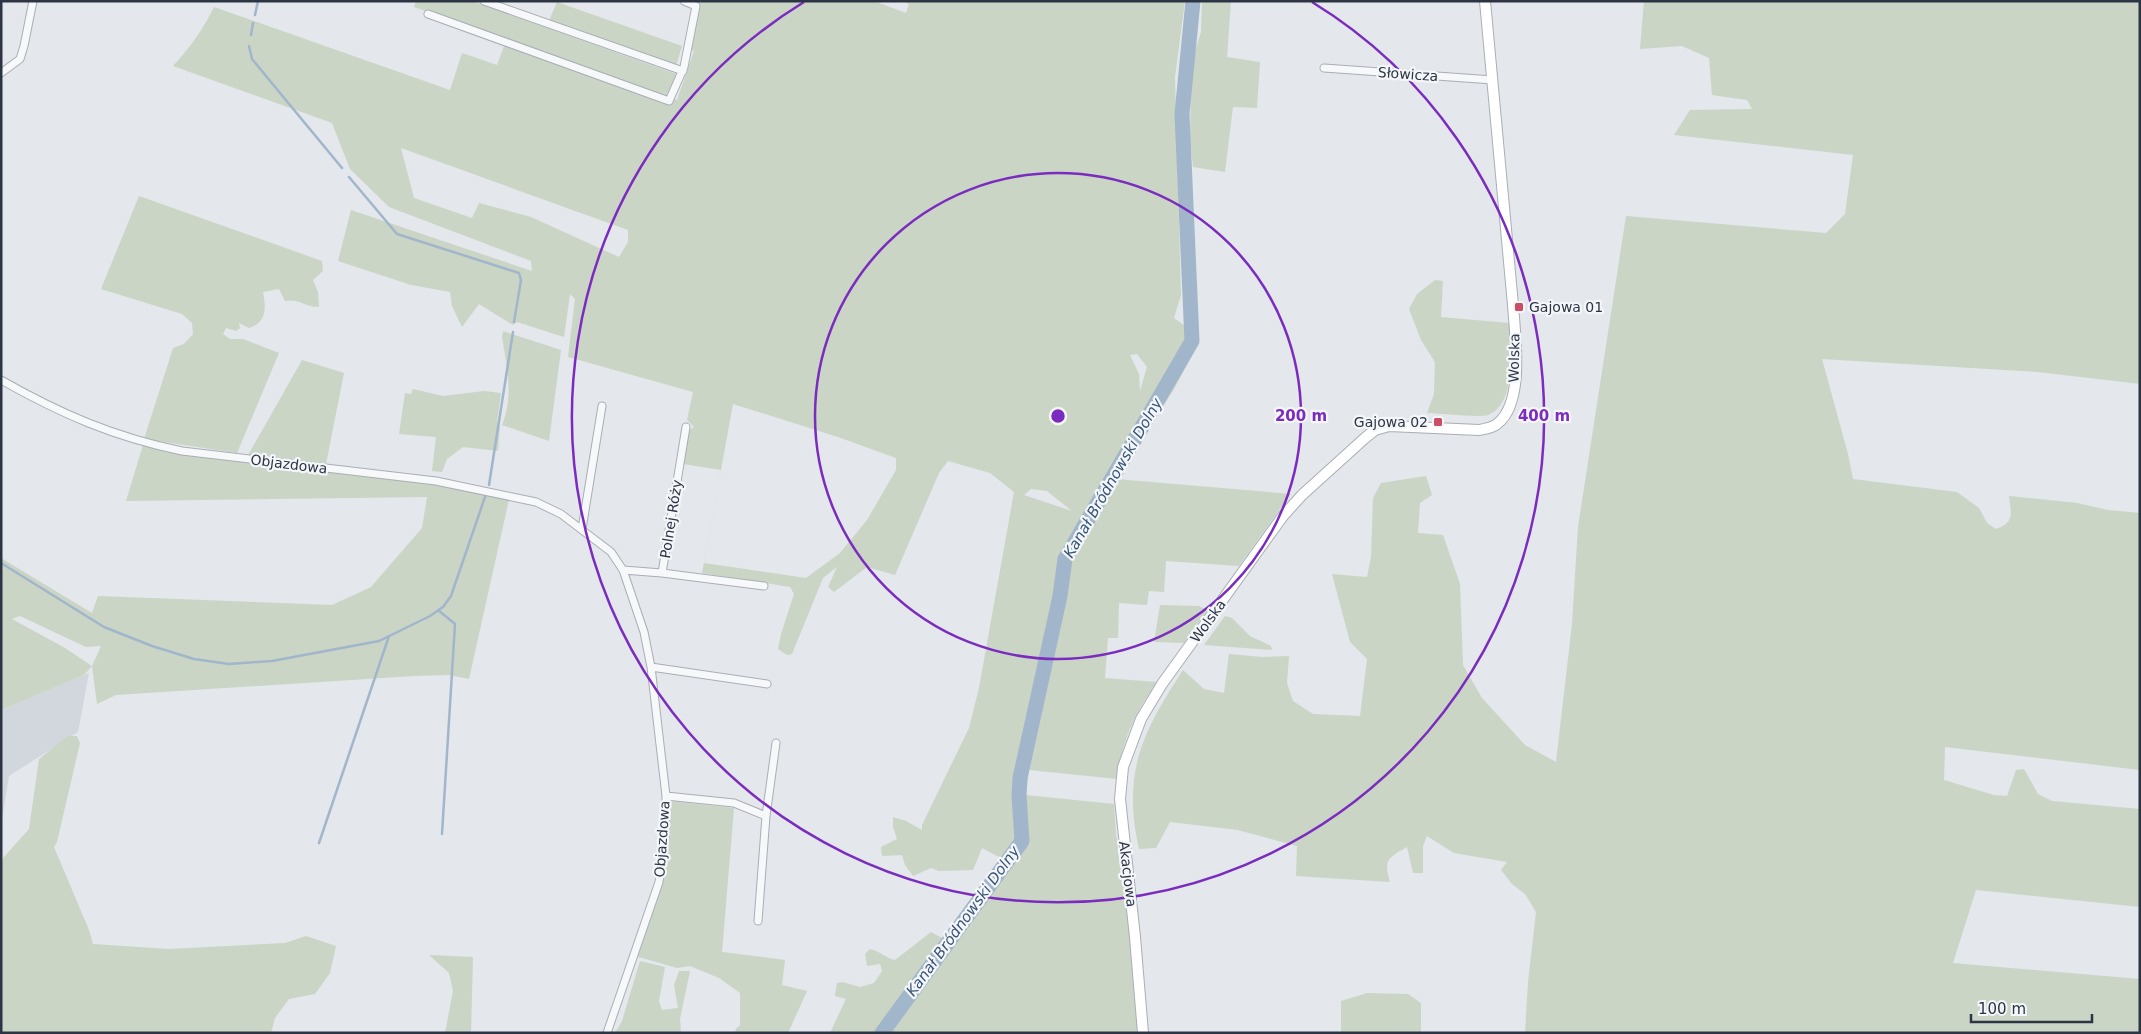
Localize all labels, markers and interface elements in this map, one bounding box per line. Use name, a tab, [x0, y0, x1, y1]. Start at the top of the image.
street label: Słowicza	[1377, 64, 1439, 84]
place label: Gajowa 01	[1529, 299, 1603, 315]
marker: Gajowa 01	[1513, 301, 1525, 313]
street label: Wolska	[1506, 333, 1522, 383]
water label: Kanał Bródnowski Dolny	[1060, 394, 1167, 561]
centre of rings	[1049, 407, 1067, 425]
text: 200 m	[1275, 407, 1327, 425]
text: 400 m	[1518, 407, 1570, 425]
place label: Gajowa 02	[1354, 414, 1428, 430]
marker: Gajowa 02	[1432, 416, 1444, 428]
street label: Objazdowa	[250, 451, 328, 477]
street label: Polnej Róży	[657, 478, 685, 560]
street label: Wolska	[1187, 596, 1229, 646]
street label: Objazdowa	[651, 800, 673, 878]
street label: Akacjowa	[1116, 840, 1140, 908]
water label: Kanał Bródnowski Dolny	[902, 842, 1024, 1000]
scale bar	[1971, 992, 2092, 1024]
text: 100 m	[1978, 1000, 2026, 1018]

